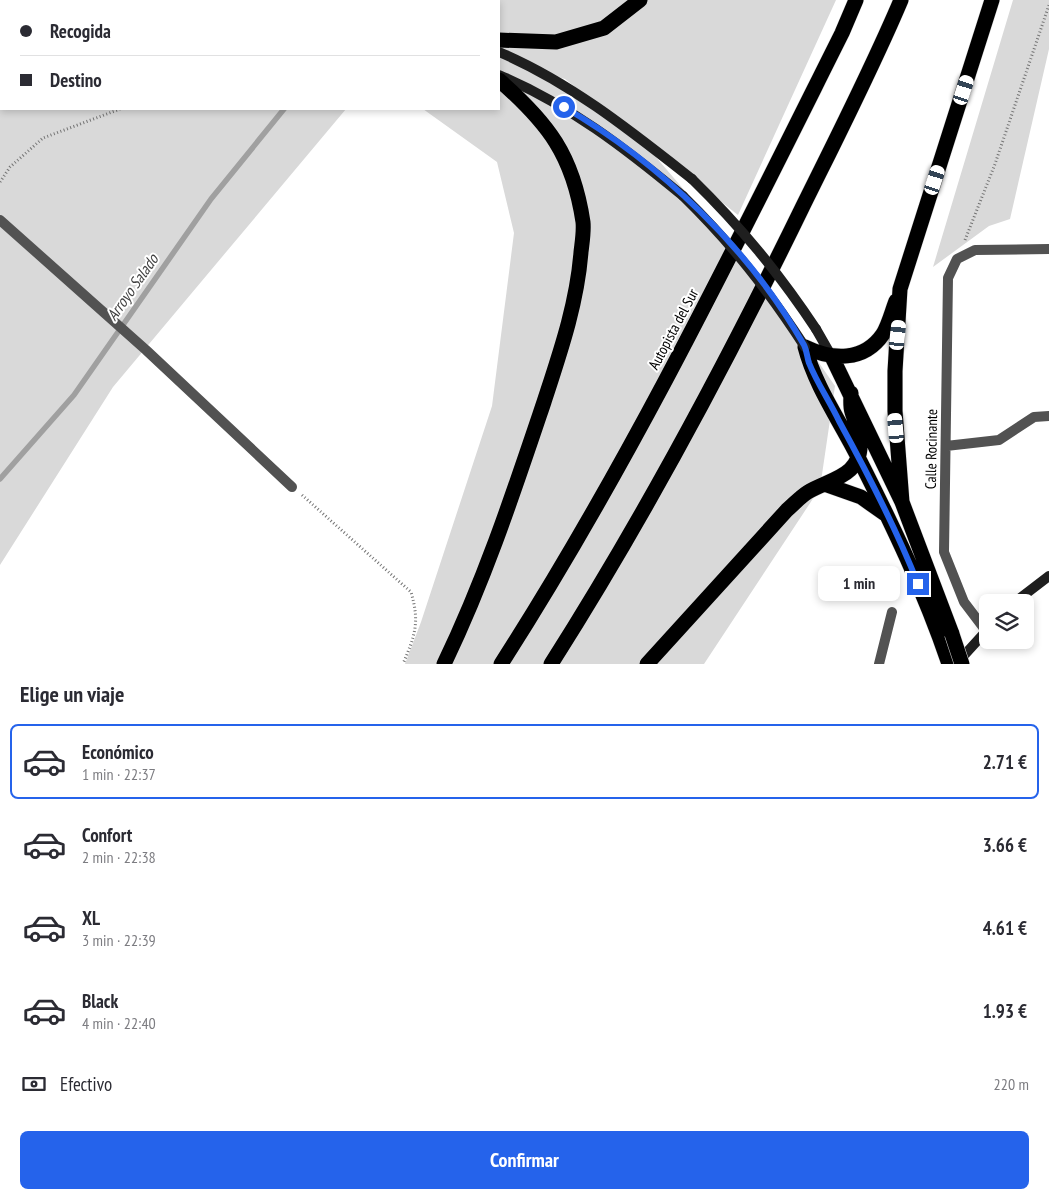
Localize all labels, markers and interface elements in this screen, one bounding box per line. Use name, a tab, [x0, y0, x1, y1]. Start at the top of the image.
text: Recogida	[50, 19, 111, 43]
text: Destino	[50, 68, 102, 92]
car	[952, 73, 975, 107]
route start	[553, 96, 575, 118]
car	[923, 163, 946, 197]
water label: Arroyo Salado	[102, 249, 163, 324]
street label: Autopista del Sur	[644, 285, 703, 373]
car	[888, 319, 907, 351]
street label: Calle Rocinante	[921, 409, 941, 489]
car	[887, 412, 904, 444]
callout: 1 min	[818, 566, 900, 602]
text: 1 min	[843, 573, 875, 593]
route end	[907, 573, 929, 595]
map controls	[979, 594, 1034, 649]
button: layers	[979, 594, 1034, 649]
text: Elige un viaje	[20, 680, 124, 708]
icon: car	[22, 739, 67, 784]
text: Económico	[82, 740, 154, 764]
text: 2.71 €	[983, 750, 1027, 774]
text: 1 min · 22:37	[82, 764, 156, 784]
icon: car	[22, 822, 67, 867]
text: Confort	[82, 823, 132, 847]
text: 3.66 €	[983, 833, 1027, 857]
text: 2 min · 22:38	[82, 847, 156, 867]
icon: car	[22, 905, 67, 950]
text: XL	[82, 906, 100, 930]
text: 4.61 €	[983, 916, 1027, 940]
text: 3 min · 22:39	[82, 930, 156, 950]
icon: car	[22, 988, 67, 1033]
text: Black	[82, 989, 118, 1013]
text: 1.93 €	[983, 999, 1027, 1023]
text: 4 min · 22:40	[82, 1013, 156, 1033]
icon: cash	[20, 1070, 48, 1098]
text: Efectivo	[60, 1072, 112, 1096]
text: 220 m	[994, 1074, 1029, 1094]
button: Confirmar	[20, 1131, 1029, 1189]

